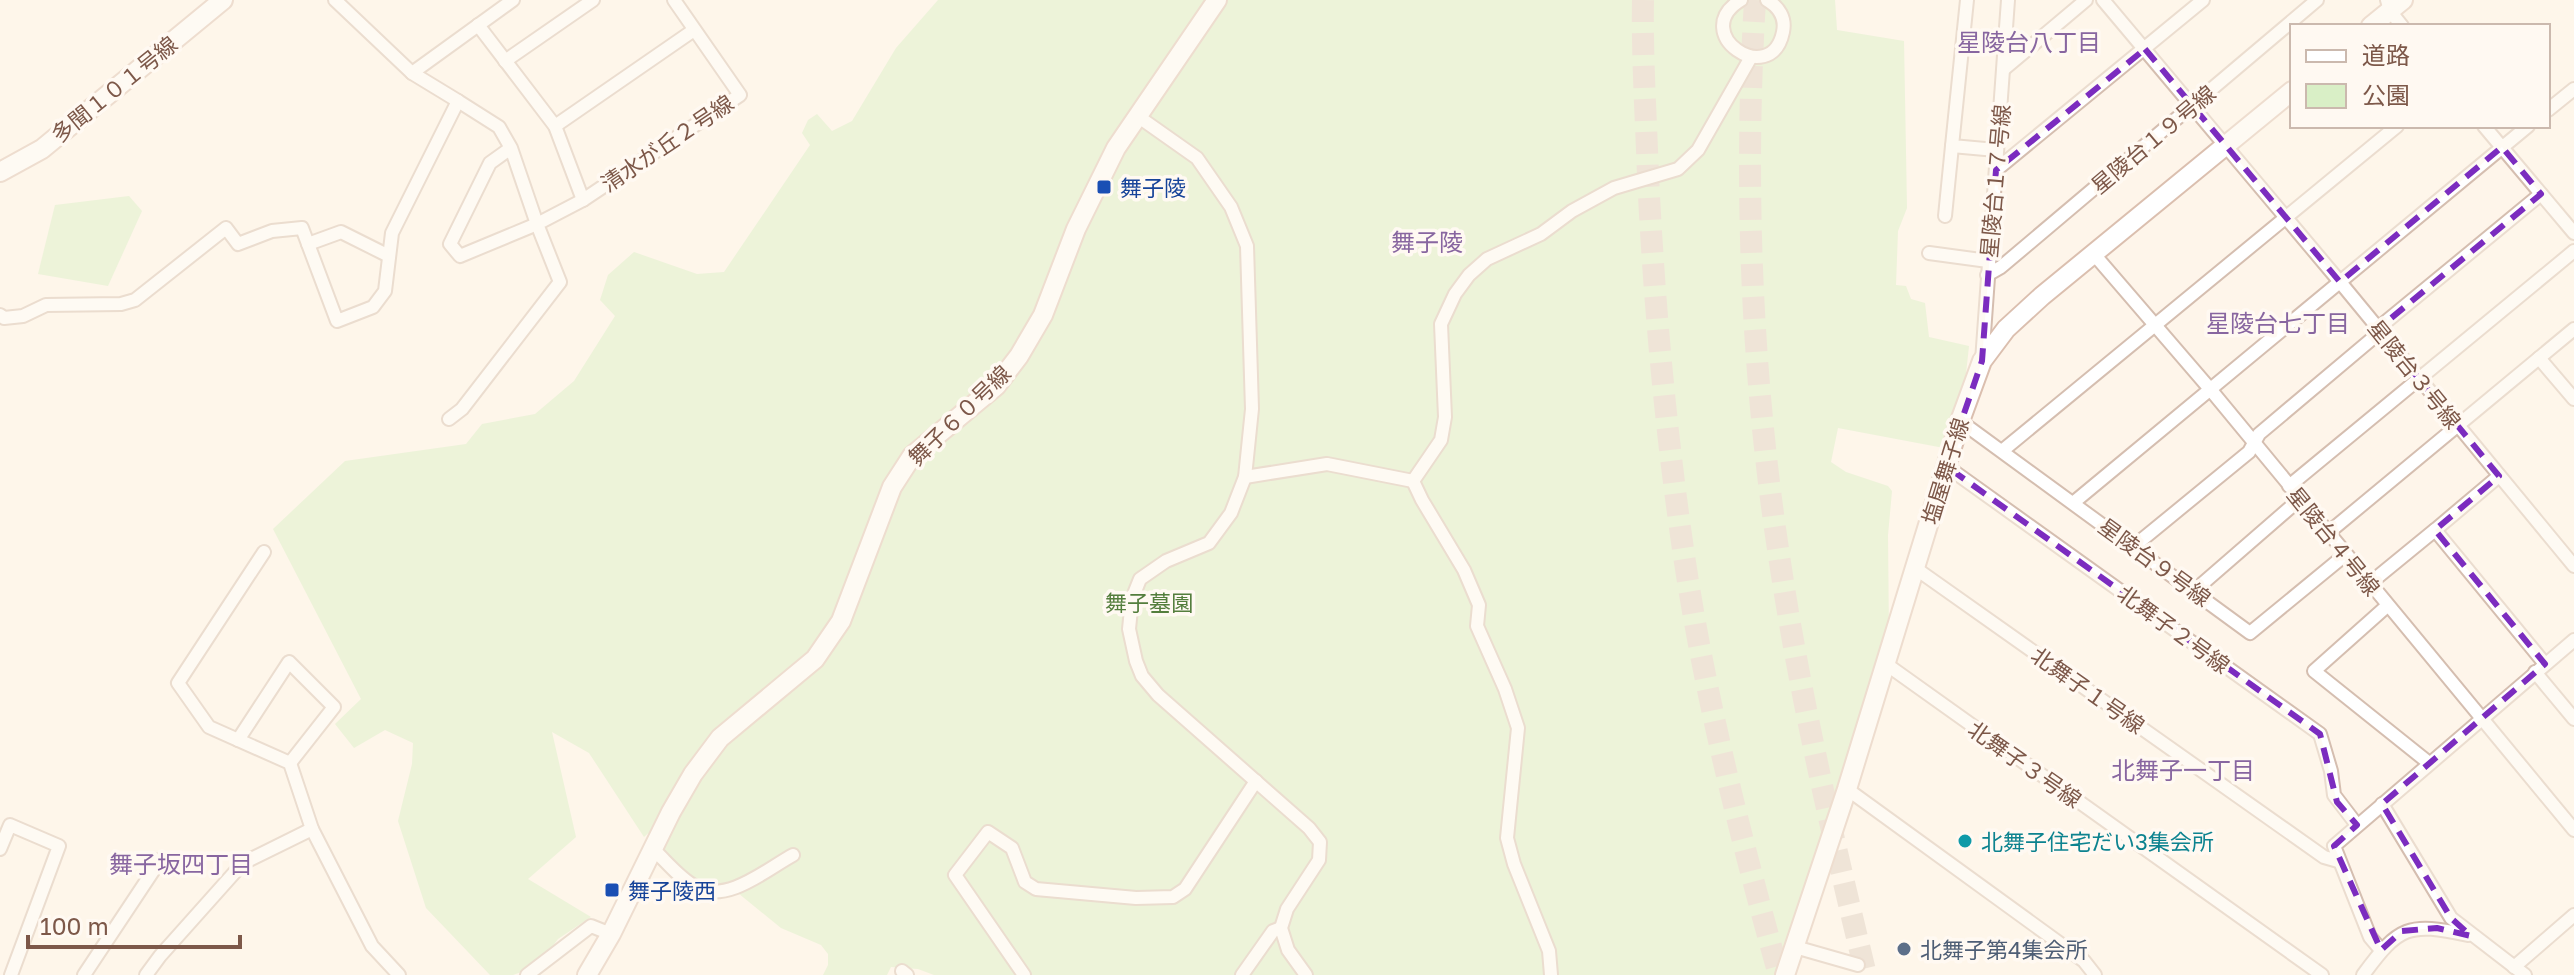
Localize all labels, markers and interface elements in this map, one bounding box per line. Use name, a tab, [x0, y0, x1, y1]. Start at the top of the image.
legend	[2290, 24, 2550, 128]
district label: 星陵台八丁目	[1957, 27, 2101, 56]
street label: 多聞１０１号線	[46, 30, 182, 148]
text: 道路	[2362, 40, 2410, 69]
street label: 星陵台１９号線	[2085, 79, 2221, 199]
text: 公園	[2362, 80, 2410, 109]
street label: 清水が丘２号線	[596, 89, 738, 197]
street label: 星陵台１７号線	[1975, 103, 2015, 259]
place label: 舞子陵	[1120, 174, 1186, 201]
marker: 舞子陵	[1095, 178, 1113, 196]
district label: 舞子陵	[1391, 227, 1463, 256]
district label: 星陵台七丁目	[2206, 308, 2350, 337]
street label: 星陵台３号線	[2363, 314, 2467, 434]
street label: 舞子６０号線	[902, 359, 1016, 471]
street label: 塩屋舞子線	[1916, 414, 1974, 528]
street label: 星陵台４号線	[2282, 481, 2386, 601]
street label: 星陵台９号線	[2094, 512, 2216, 612]
street label: 北舞子２号線	[2113, 579, 2235, 679]
park label: 舞子墓園	[1105, 589, 1193, 616]
street label: 北舞子１号線	[2026, 641, 2150, 739]
street label: 北舞子３号線	[1963, 715, 2087, 813]
district label: 北舞子一丁目	[2111, 755, 2255, 784]
place label: 北舞子住宅だい3集会所	[1981, 828, 2214, 855]
marker: 北舞子住宅だい3集会所	[1956, 832, 1974, 850]
district label: 舞子坂四丁目	[109, 849, 253, 878]
place label: 舞子陵西	[628, 877, 716, 904]
marker: 舞子陵西	[603, 881, 621, 899]
scale bar	[28, 899, 240, 949]
text: 100 m	[40, 911, 109, 940]
place label: 北舞子第4集会所	[1920, 936, 2087, 963]
marker: 北舞子第4集会所	[1895, 940, 1913, 958]

